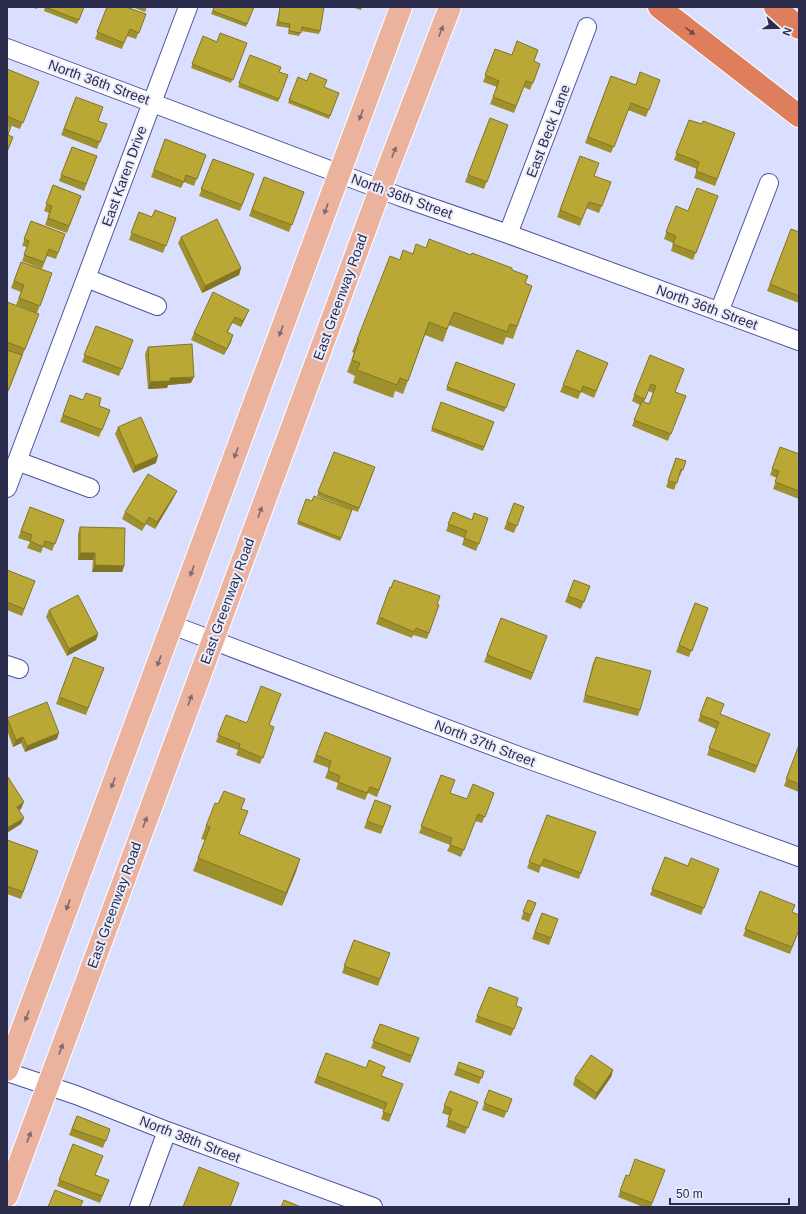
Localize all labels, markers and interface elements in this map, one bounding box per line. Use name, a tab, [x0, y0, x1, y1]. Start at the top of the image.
north arrow	[758, 8, 798, 48]
one-way arrow	[438, 25, 444, 37]
text: N	[780, 26, 794, 37]
one-way arrow	[685, 27, 696, 35]
street label: North 36th Street	[46, 56, 152, 108]
street label: East Beck Lane	[523, 82, 573, 180]
one-way arrow	[357, 109, 363, 121]
street label: East Karen Drive	[98, 123, 150, 228]
one-way arrow	[391, 146, 397, 158]
street label: North 36th Street	[349, 170, 455, 222]
one-way arrow	[322, 204, 328, 216]
street label: East Greenway Road	[310, 232, 370, 362]
street label: North 36th Street	[654, 281, 760, 333]
one-way arrow	[277, 326, 283, 338]
one-way arrow	[232, 447, 238, 459]
one-way arrow	[257, 506, 263, 518]
street label: East Greenway Road	[197, 536, 257, 666]
one-way arrow	[189, 566, 195, 578]
one-way arrow	[155, 656, 161, 668]
one-way arrow	[187, 693, 193, 705]
street label: North 37th Street	[432, 716, 538, 770]
one-way arrow	[110, 778, 116, 790]
one-way arrow	[142, 815, 148, 827]
street label: East Greenway Road	[84, 840, 144, 970]
one-way arrow	[65, 900, 71, 912]
one-way arrow	[23, 1011, 29, 1023]
one-way arrow	[59, 1042, 65, 1054]
street label: North 38th Street	[137, 1112, 243, 1166]
one-way arrow	[26, 1131, 32, 1143]
scale bar	[670, 1180, 789, 1206]
text: 50 m	[676, 1187, 703, 1201]

